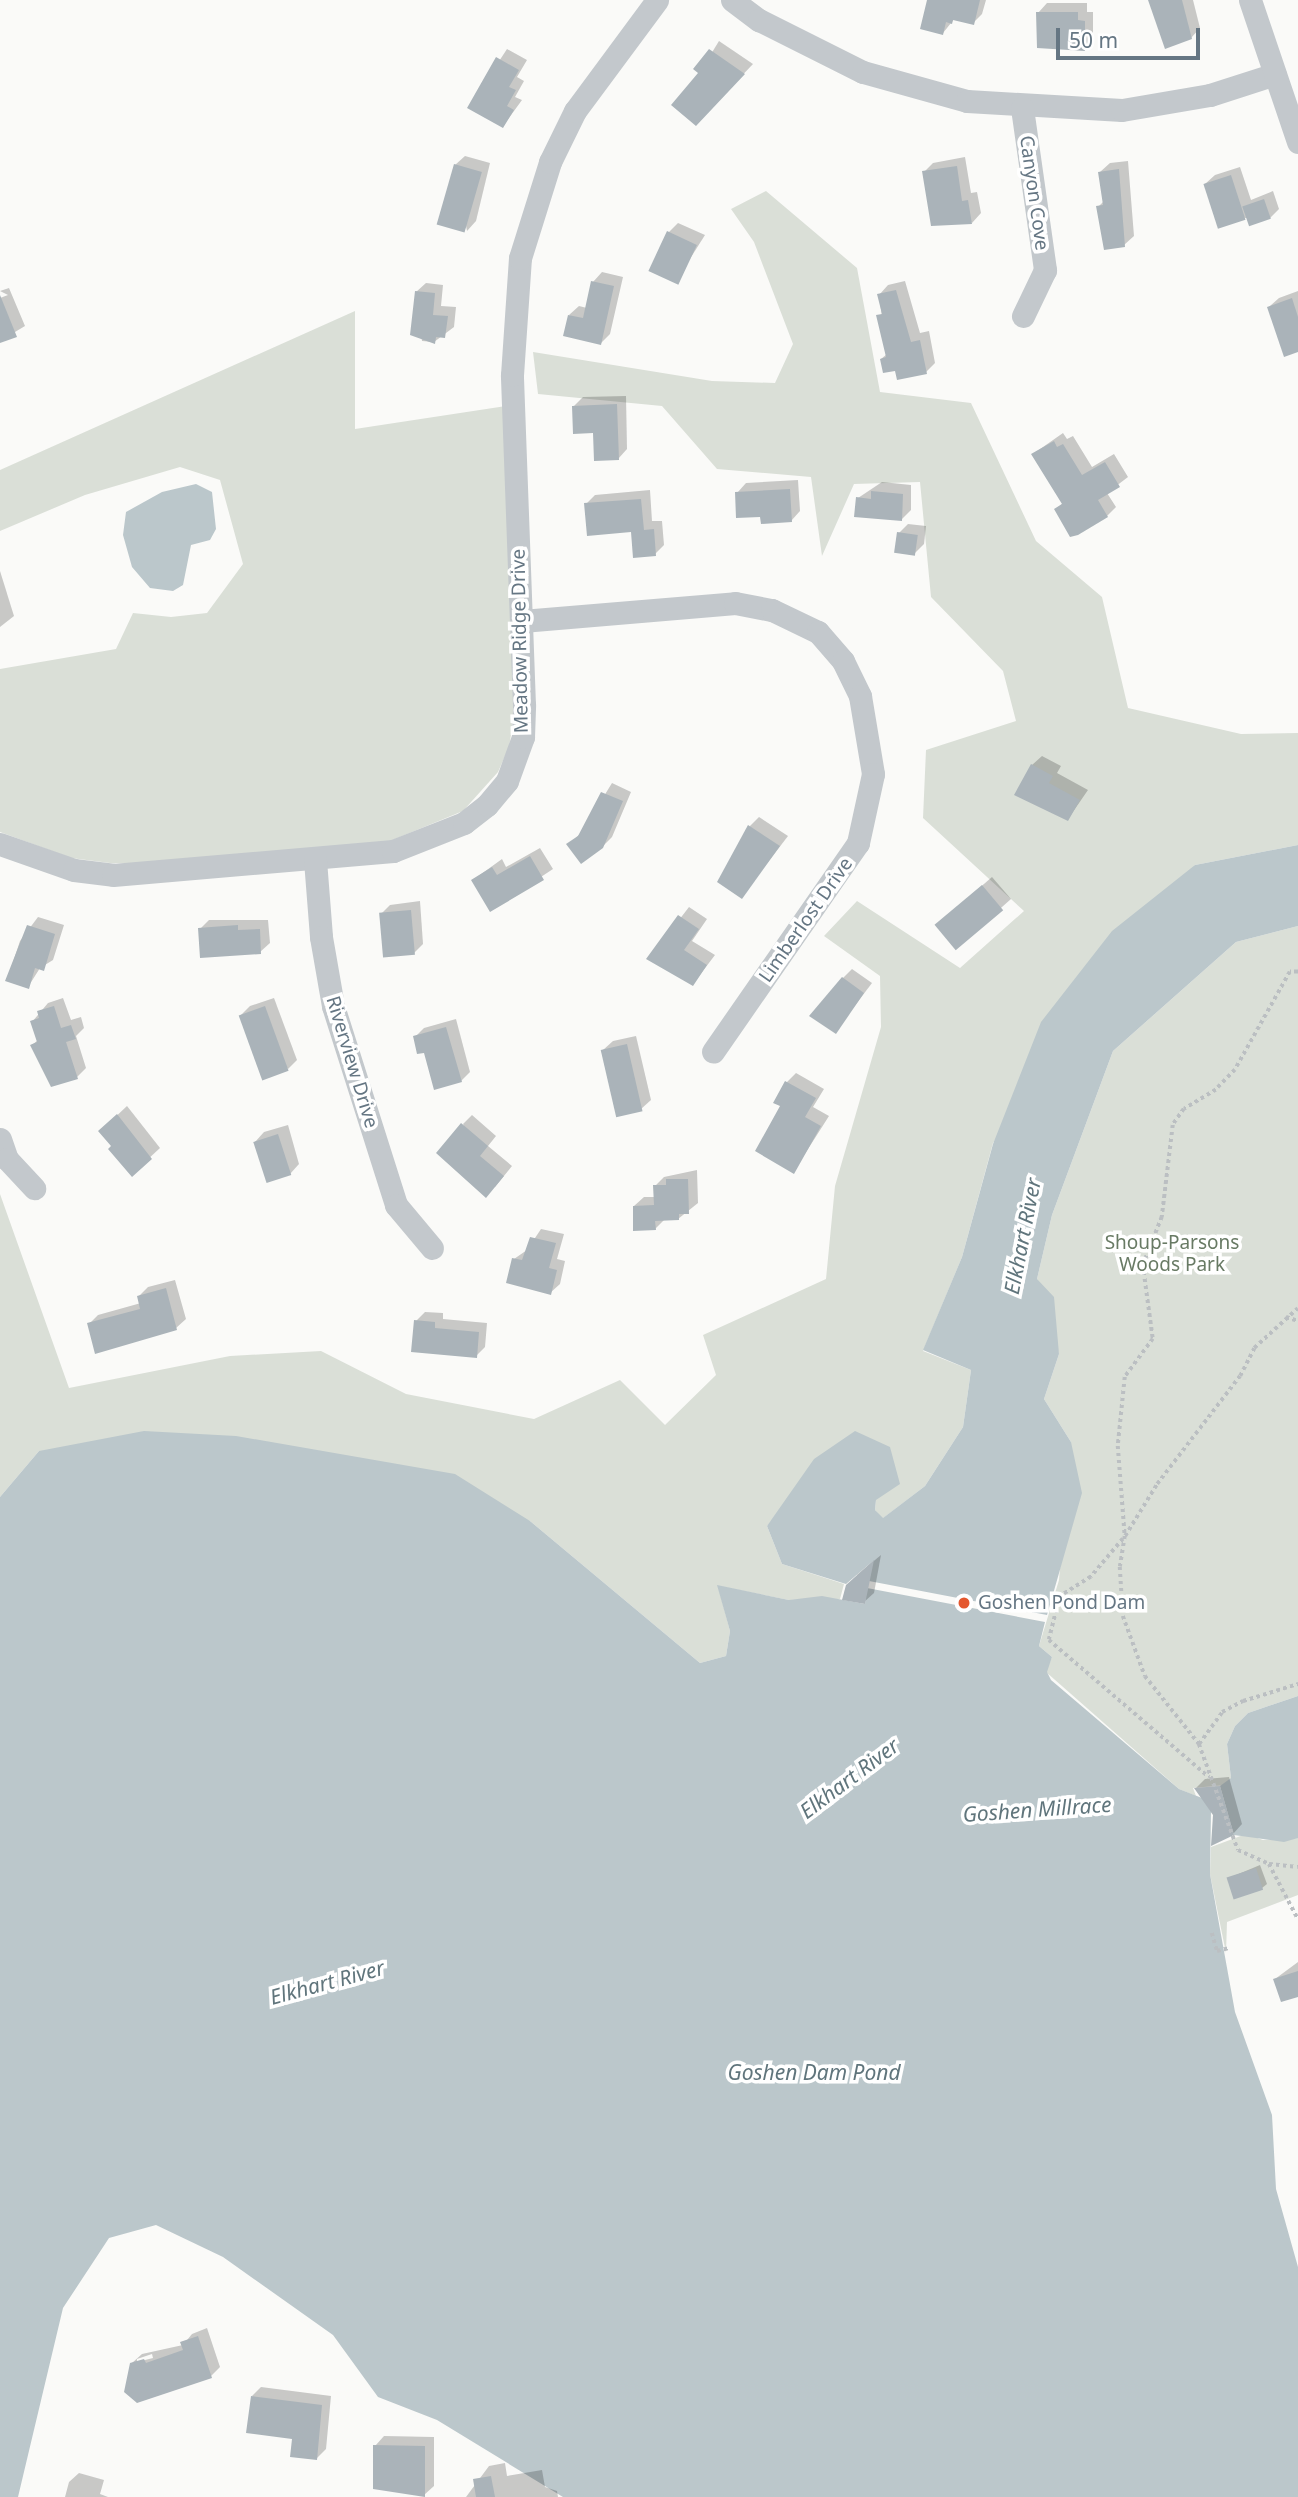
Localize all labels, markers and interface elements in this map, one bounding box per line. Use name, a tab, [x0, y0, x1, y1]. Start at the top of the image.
scale bar	[1060, 14, 1204, 58]
text: 50 m	[1069, 26, 1118, 54]
street label: Canyon Cove	[1015, 134, 1053, 252]
street label: Meadow Ridge Drive	[507, 549, 533, 733]
street label: Limberlost Drive	[754, 853, 858, 987]
street label: Riverview Drive	[321, 993, 383, 1131]
water label: Elkhart River	[998, 1176, 1046, 1296]
park label: Shoup-Parsons Woods Park	[1105, 1232, 1239, 1276]
place label: Goshen Pond Dam	[978, 1592, 1145, 1614]
marker: Goshen Pond Dam	[956, 1595, 972, 1611]
water label: Elkhart River	[794, 1733, 904, 1823]
water label: Goshen Millrace	[962, 1791, 1112, 1827]
water label: Elkhart River	[267, 1955, 387, 2009]
water label: Goshen Dam Pond	[727, 2059, 901, 2085]

